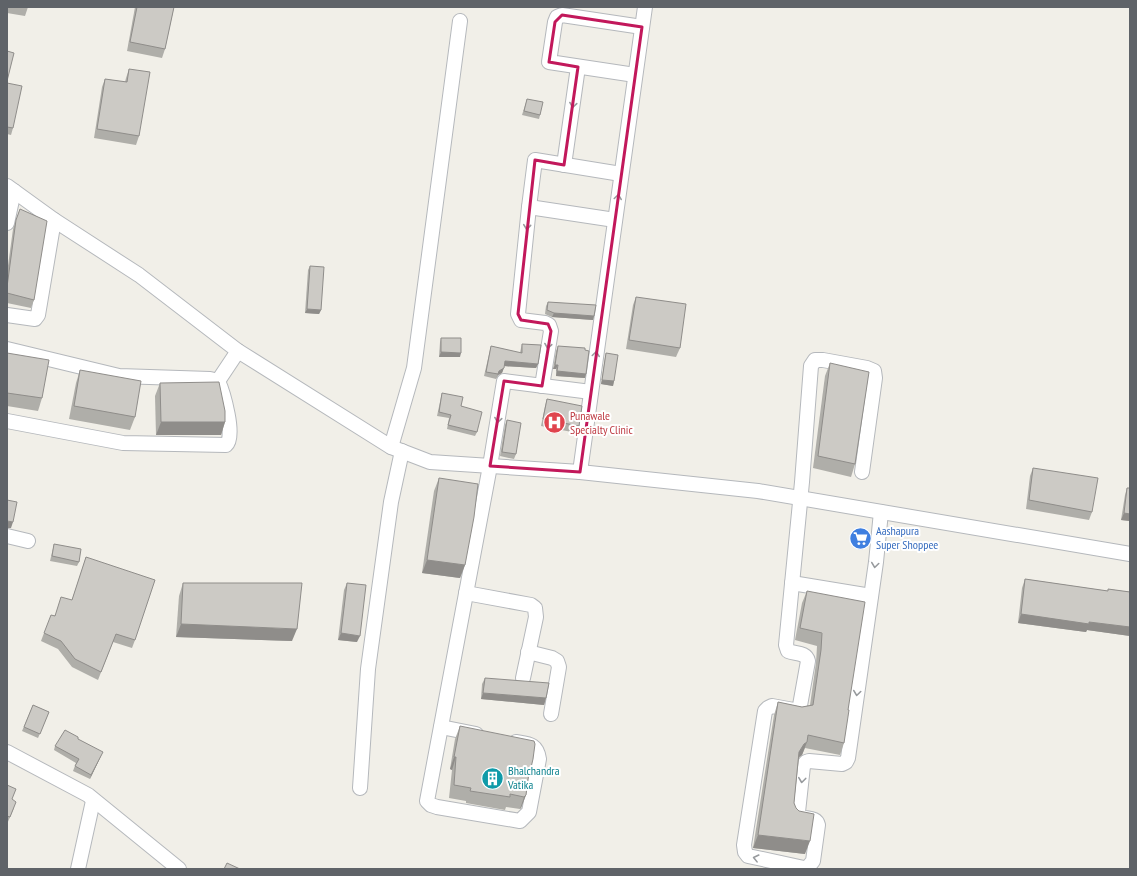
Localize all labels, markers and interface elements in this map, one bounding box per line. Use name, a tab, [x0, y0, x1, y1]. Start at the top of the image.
one-way arrow	[569, 102, 578, 109]
one-way arrow	[613, 194, 622, 200]
one-way arrow	[522, 224, 531, 230]
one-way arrow	[544, 342, 553, 349]
one-way arrow	[591, 351, 600, 357]
place label: Punawale Specialty Clinic	[570, 408, 633, 437]
hospital icon: Punawale Specialty Clinic	[542, 410, 568, 436]
one-way arrow	[494, 417, 502, 423]
place label: Aashapura Super Shoppee	[876, 523, 938, 552]
supermarket icon: Aashapura Super Shoppee	[848, 525, 874, 551]
one-way arrow	[871, 562, 880, 568]
one-way arrow	[853, 690, 862, 697]
place label: Bhalchandra Vatika	[507, 763, 560, 792]
building icon: Bhalchandra Vatika	[480, 765, 506, 791]
one-way arrow	[797, 777, 806, 783]
one-way arrow	[753, 855, 759, 863]

